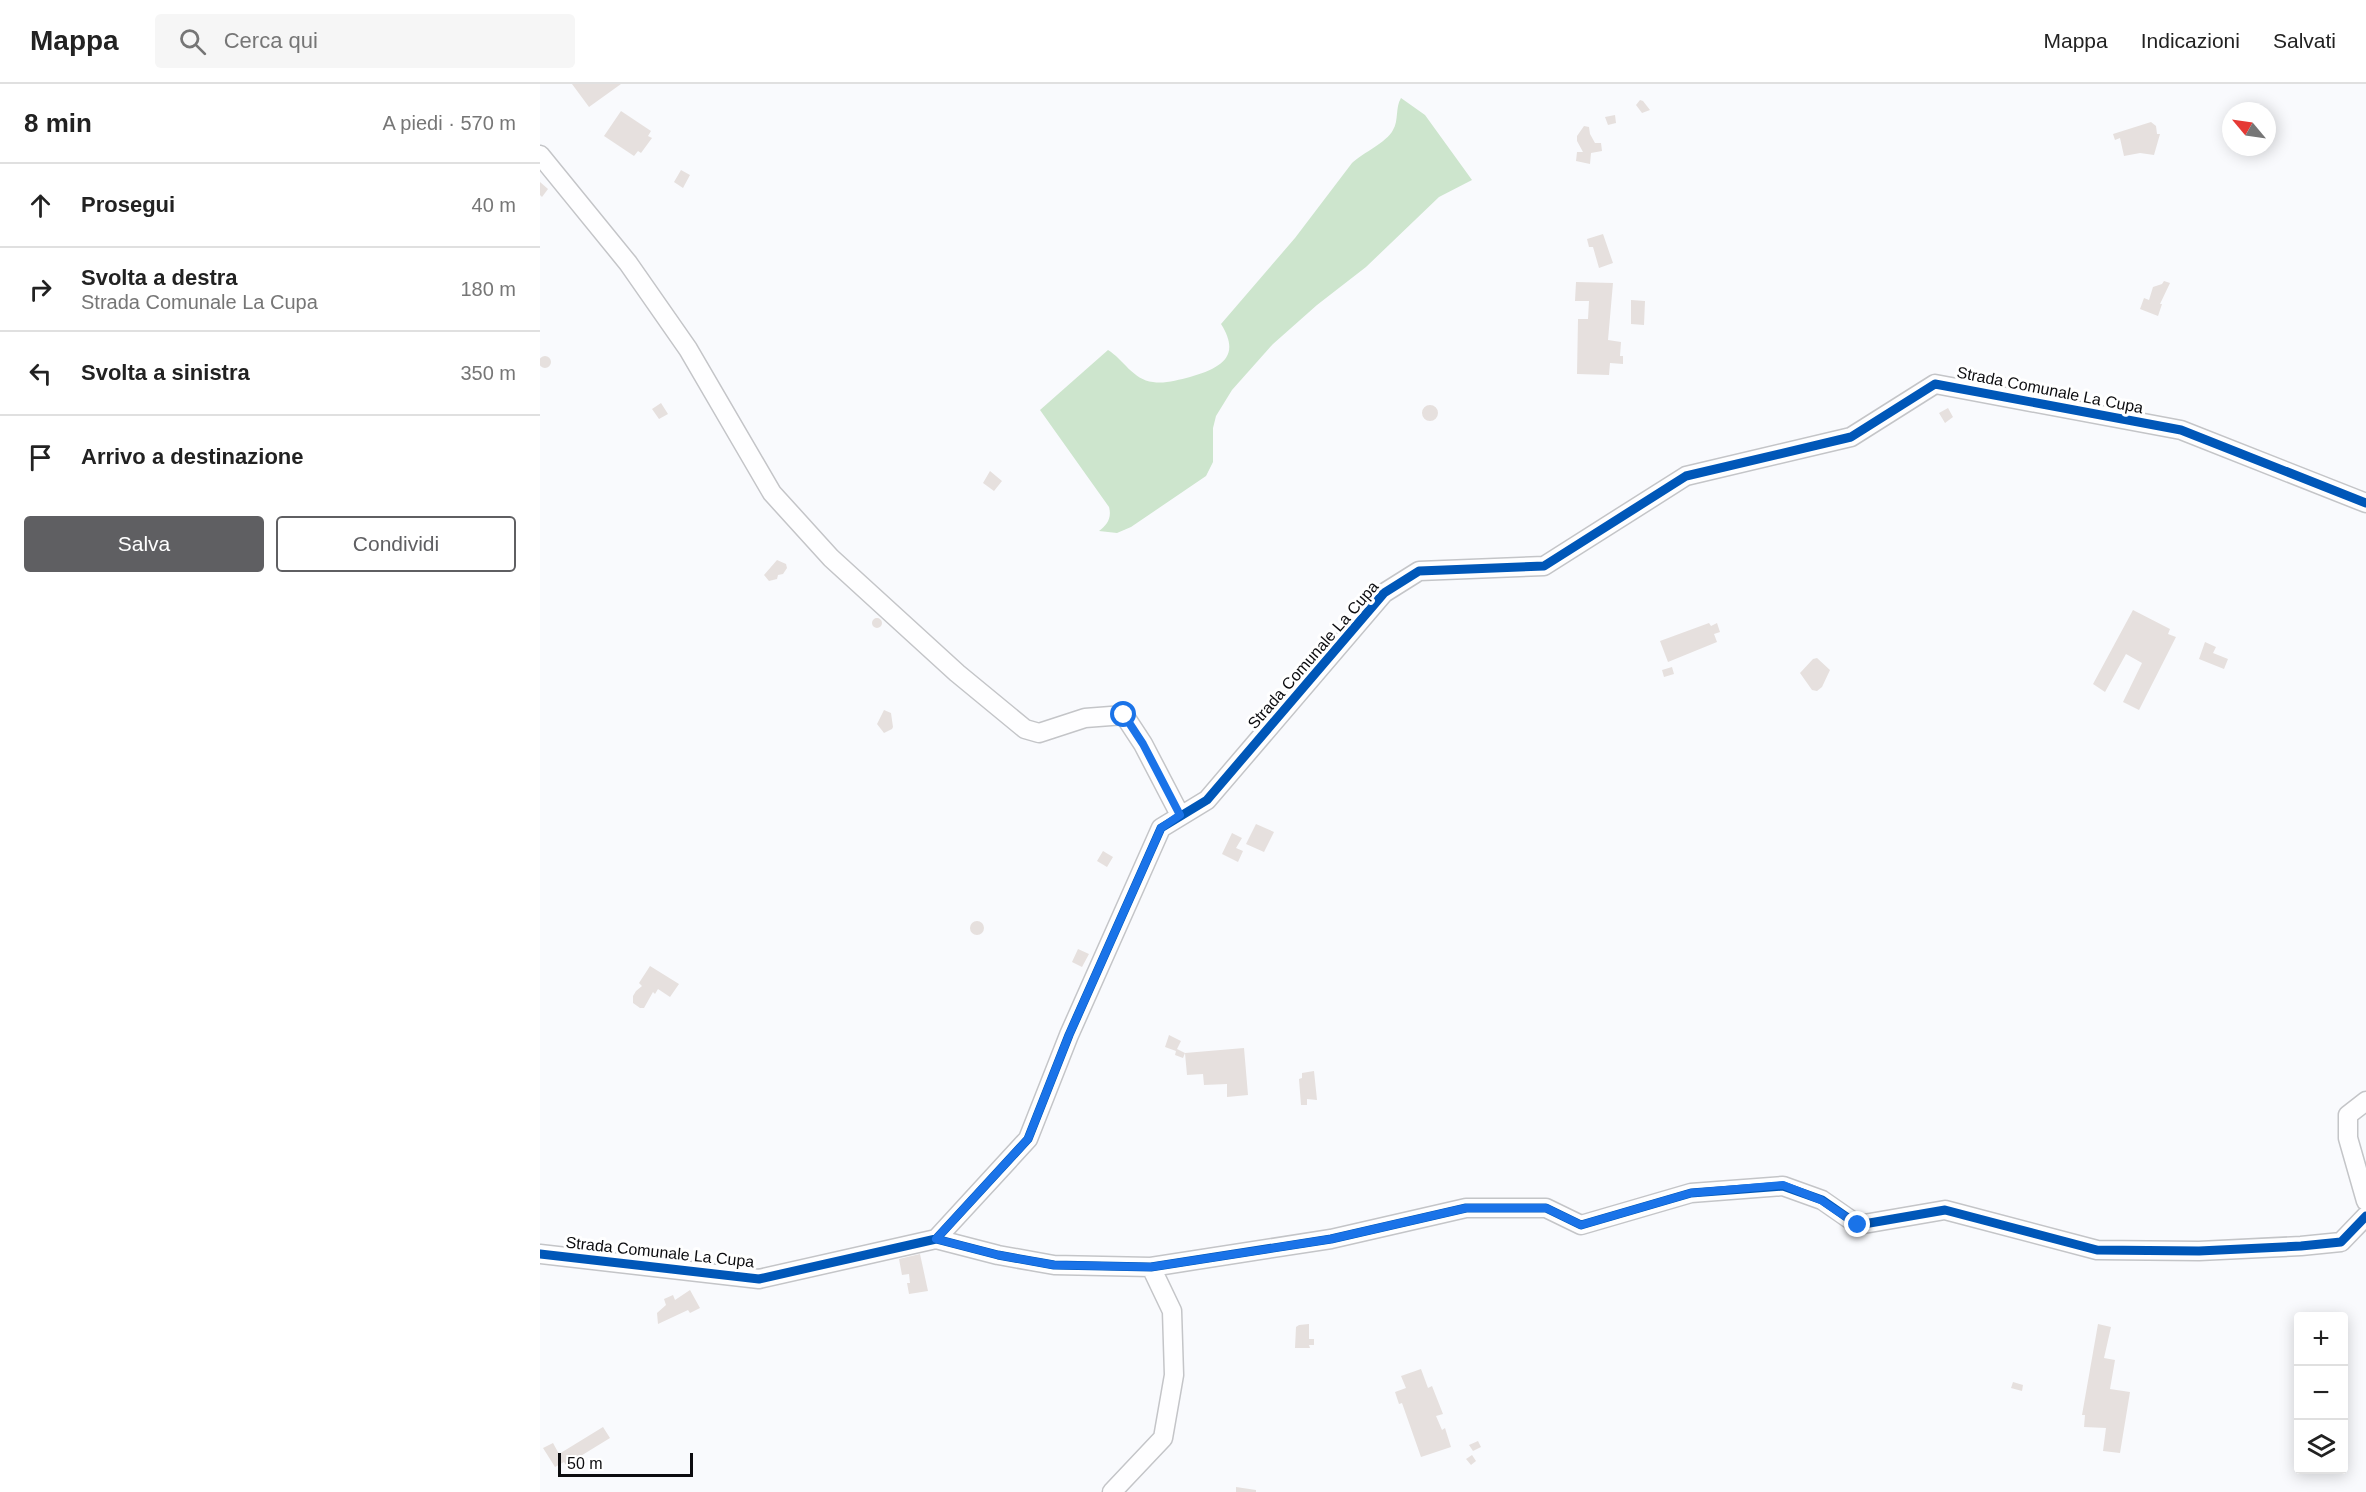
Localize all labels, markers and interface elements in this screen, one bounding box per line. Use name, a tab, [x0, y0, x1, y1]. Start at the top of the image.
search box	[155, 14, 575, 68]
text: Mappa	[30, 25, 119, 56]
icon: search	[176, 25, 209, 58]
text: Cerca qui	[224, 28, 318, 53]
text: Mappa	[2044, 29, 2108, 52]
text: Indicazioni	[2141, 29, 2240, 52]
text: Salvati	[2273, 29, 2336, 52]
north arrow	[2222, 102, 2276, 156]
text: 8 min	[24, 108, 92, 138]
text: A piedi · 570 m	[383, 112, 516, 134]
icon: ahead	[24, 189, 57, 222]
text: Prosegui	[81, 192, 175, 217]
text: 40 m	[472, 194, 516, 216]
text: Svolta a destra	[81, 265, 238, 290]
icon: right	[24, 273, 57, 306]
text: 180 m	[460, 278, 516, 300]
text: Strada Comunale La Cupa	[81, 291, 318, 313]
icon: left	[24, 357, 57, 390]
text: Svolta a sinistra	[81, 360, 250, 385]
text: 350 m	[460, 362, 516, 384]
street label: Strada Comunale La Cupa	[1955, 364, 2145, 416]
icon: arrive	[24, 441, 57, 474]
text: Arrivo a destinazione	[81, 444, 304, 469]
button: Salva	[24, 516, 264, 572]
button: Condividi	[276, 516, 516, 572]
street label: Strada Comunale La Cupa	[1244, 578, 1382, 732]
route start	[1110, 701, 1136, 727]
route end	[1844, 1211, 1870, 1237]
street label: Strada Comunale La Cupa	[565, 1234, 755, 1270]
map controls	[2294, 1312, 2348, 1474]
button: +	[2294, 1312, 2348, 1366]
button: −	[2294, 1366, 2348, 1420]
button: layers	[2294, 1420, 2348, 1474]
scale bar	[558, 1450, 693, 1478]
text: 50 m	[567, 1455, 603, 1472]

